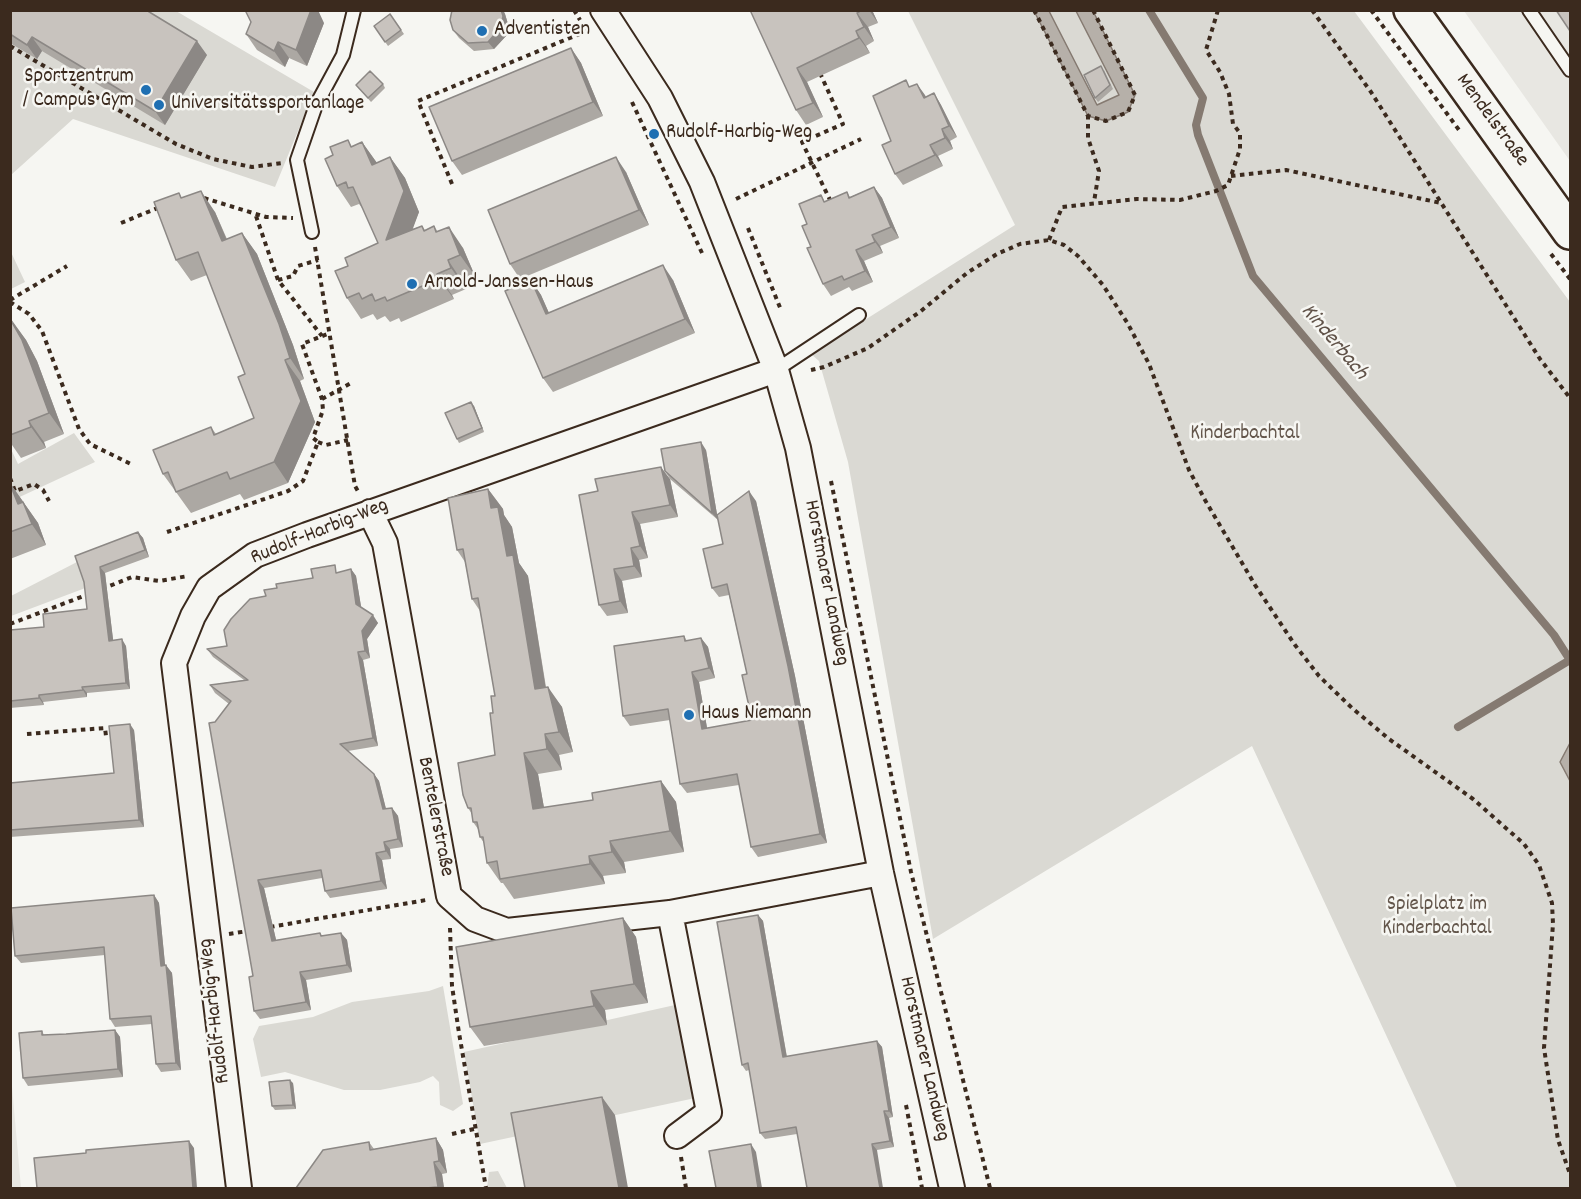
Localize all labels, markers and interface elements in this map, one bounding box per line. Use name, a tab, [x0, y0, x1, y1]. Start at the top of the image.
place label: Adventisten	[494, 18, 590, 44]
marker: Adventisten	[475, 24, 489, 38]
place label: Sportzentrum / Campus Gym	[23, 65, 134, 115]
street label: Mendelstraße	[1449, 70, 1533, 172]
marker: Sportzentrum / Campus Gym	[139, 83, 153, 97]
place label: Universitätssportanlage	[171, 92, 364, 118]
marker: Universitätssportanlage	[152, 98, 166, 112]
place label: Rudolf-Harbig-Weg	[666, 121, 812, 147]
marker: Rudolf-Harbig-Weg	[647, 127, 661, 141]
place label: Arnold-Janssen-Haus	[424, 271, 594, 297]
marker: Arnold-Janssen-Haus	[405, 277, 419, 291]
water label: Kinderbach	[1294, 300, 1372, 386]
park label: Kinderbachtal	[1190, 422, 1300, 448]
street label: Rudolf-Harbig-Weg	[247, 494, 393, 572]
street label: Horstmarer Landweg	[797, 498, 853, 668]
place label: Haus Niemann	[701, 702, 811, 728]
marker: Haus Niemann	[682, 708, 696, 722]
street label: Bentelerstraße	[410, 755, 458, 879]
park label: Spielplatz im Kinderbachtal	[1382, 893, 1492, 943]
street label: Rudolf-Harbig-Weg	[195, 937, 237, 1085]
street label: Horstmarer Landweg	[892, 974, 954, 1144]

